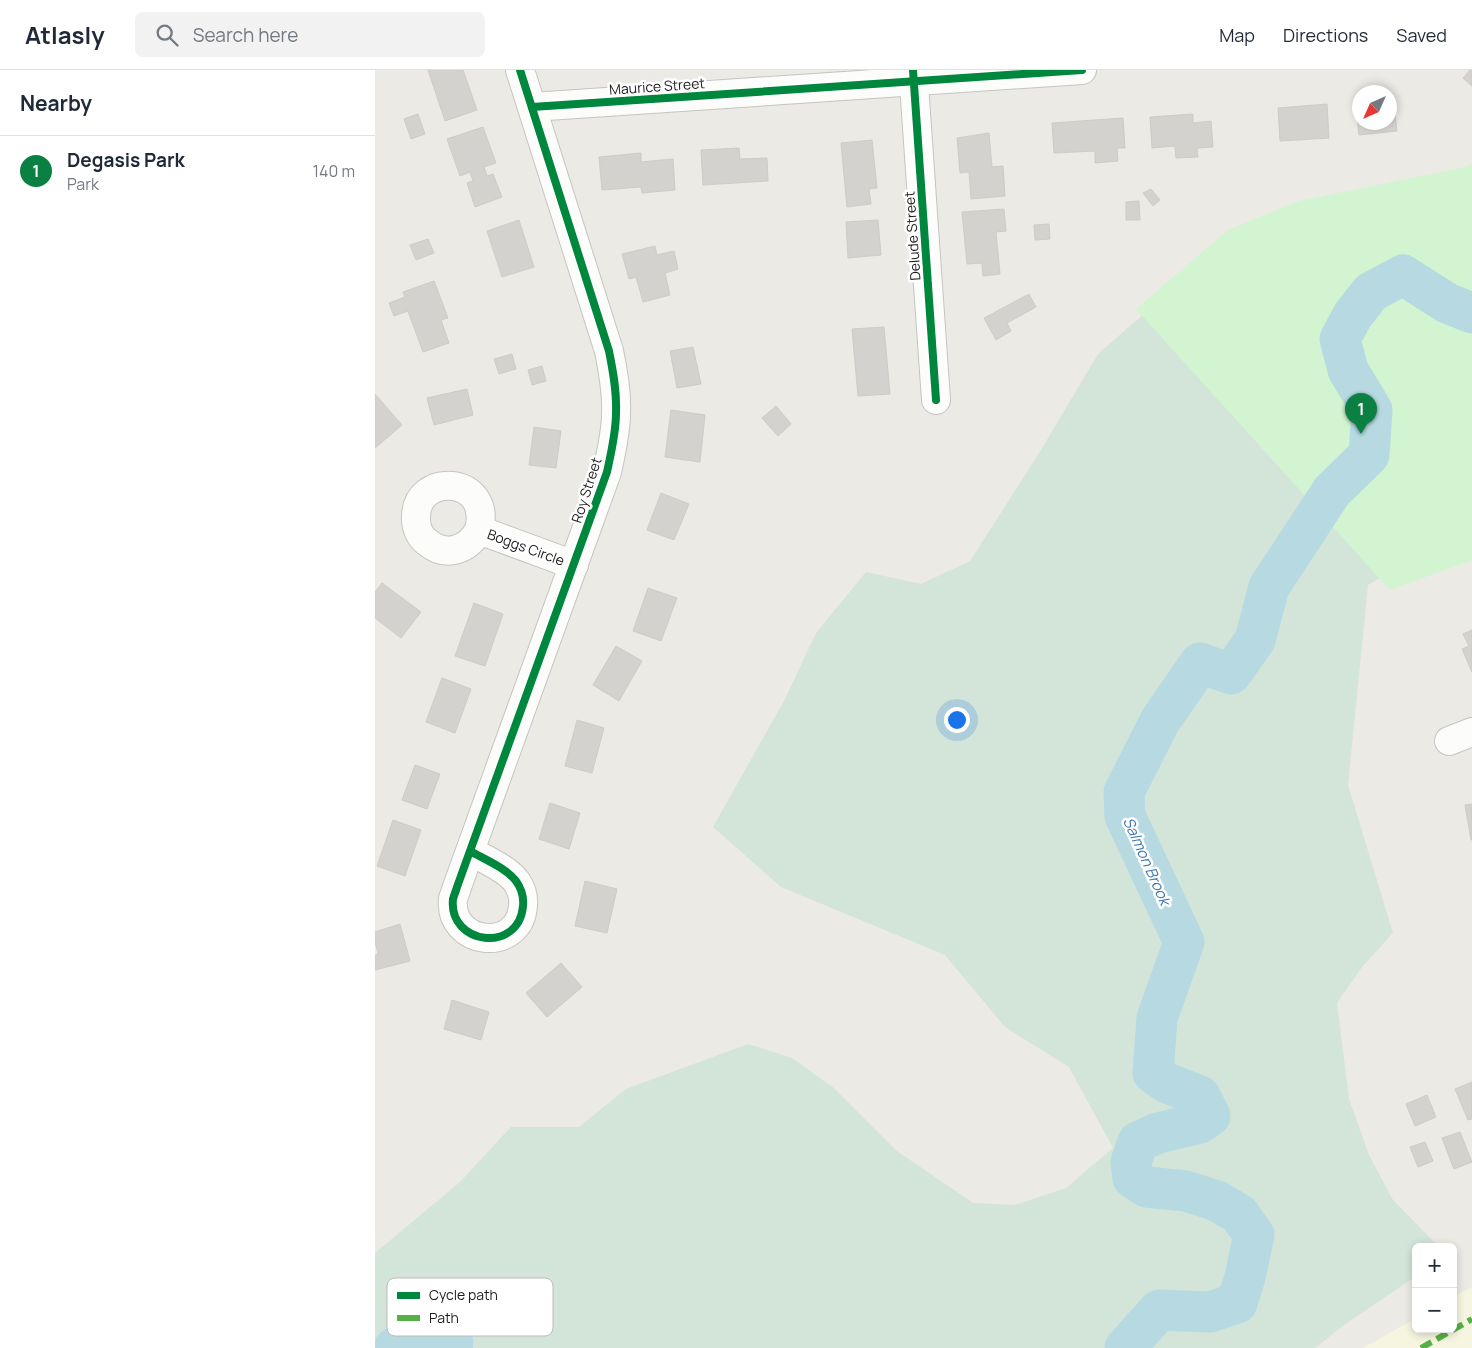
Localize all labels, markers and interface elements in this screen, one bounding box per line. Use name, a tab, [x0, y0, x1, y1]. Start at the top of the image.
search box	[135, 12, 485, 57]
text: Atlasly	[25, 18, 105, 51]
icon: search	[153, 21, 181, 49]
text: Search here	[193, 22, 298, 48]
text: Map	[1219, 23, 1255, 47]
text: Directions	[1283, 23, 1368, 47]
text: Saved	[1396, 23, 1447, 47]
street label: Maurice Street	[609, 73, 706, 99]
north arrow	[1352, 85, 1397, 130]
text: Nearby	[20, 89, 92, 117]
text: Degasis Park	[67, 147, 185, 173]
text: 1	[32, 160, 40, 182]
text: 140 m	[313, 160, 355, 182]
text: Park	[67, 173, 99, 195]
street label: Delude Street	[899, 190, 925, 281]
pin: 1	[1345, 393, 1377, 434]
street label: Roy Street	[566, 454, 606, 525]
street label: Boggs Circle	[485, 524, 567, 570]
your location	[944, 707, 970, 733]
water label: Salmon Brook	[1118, 814, 1177, 911]
map controls	[1412, 1243, 1457, 1333]
button: +	[1412, 1243, 1457, 1288]
legend	[387, 1278, 553, 1336]
text: Cycle path	[429, 1285, 498, 1304]
button: −	[1412, 1288, 1457, 1333]
text: Path	[429, 1308, 459, 1327]

